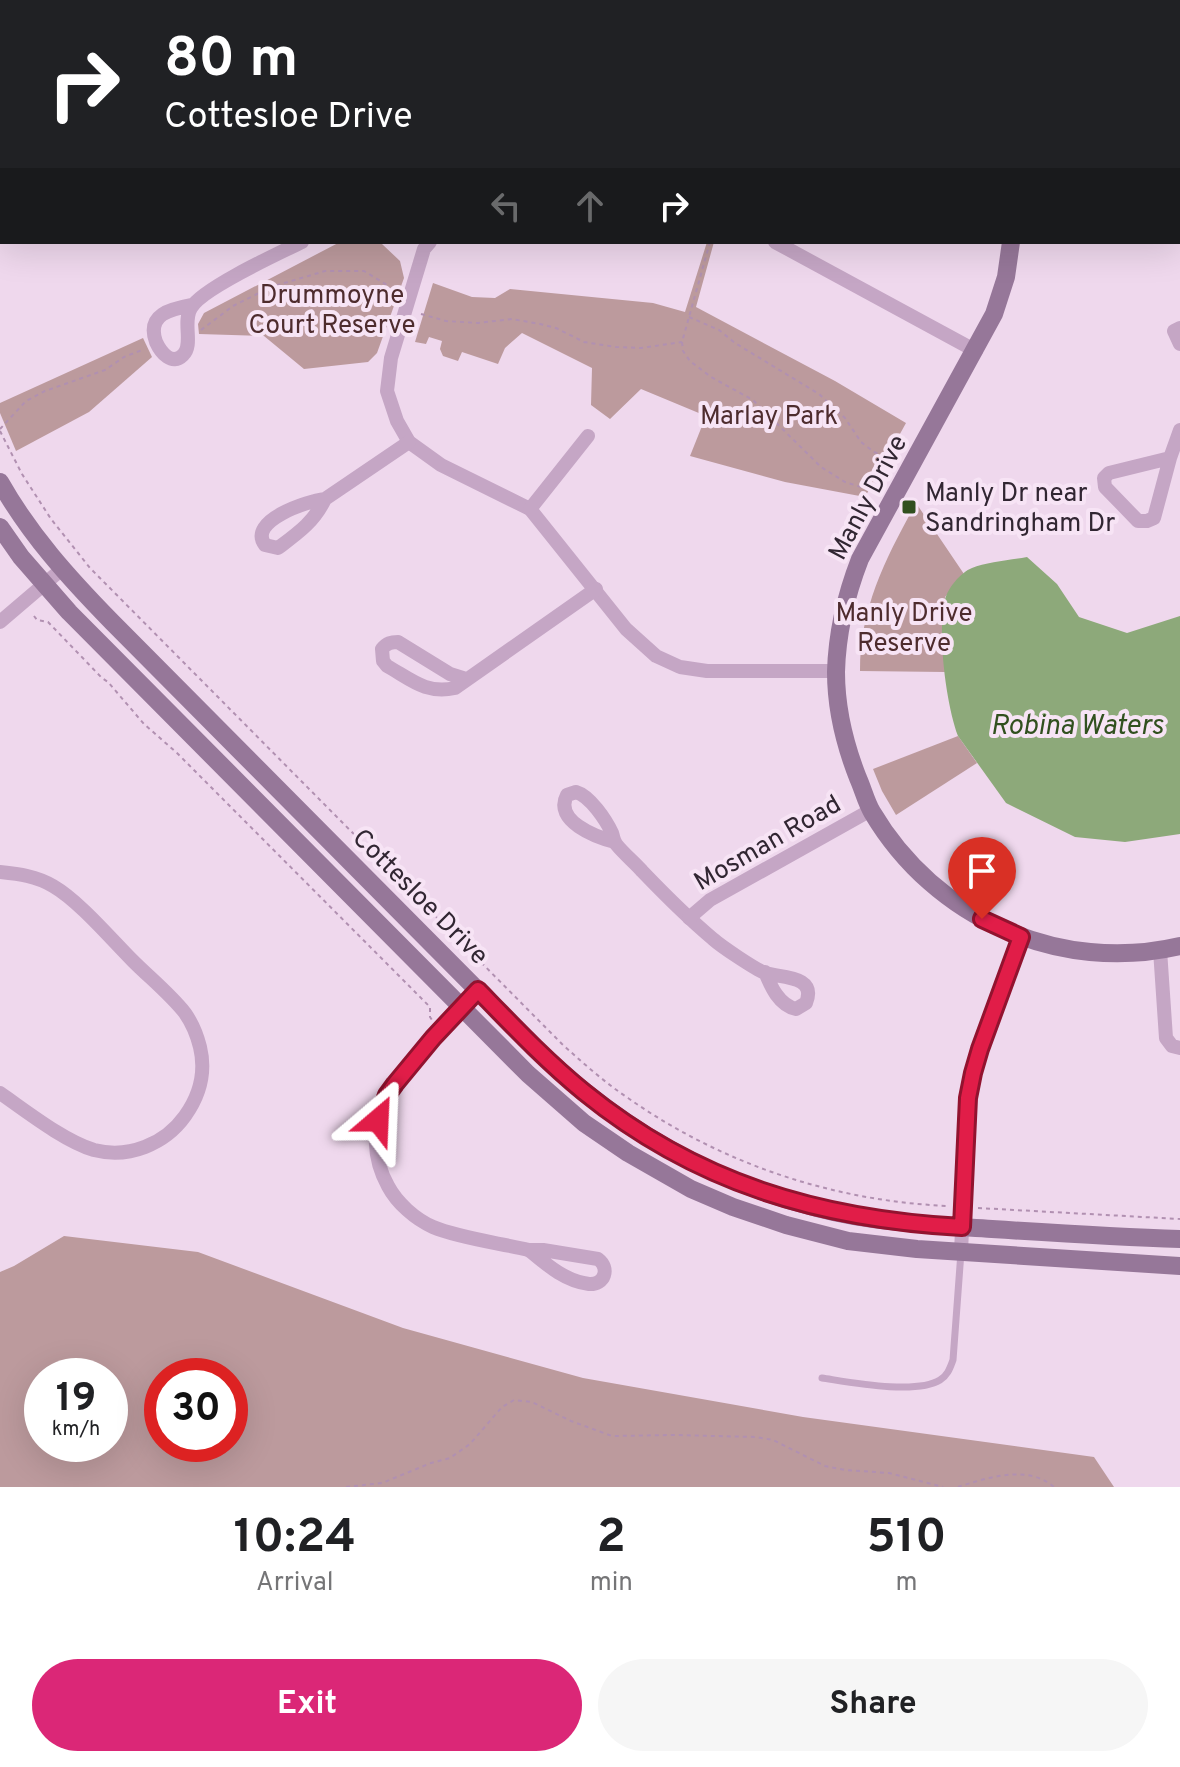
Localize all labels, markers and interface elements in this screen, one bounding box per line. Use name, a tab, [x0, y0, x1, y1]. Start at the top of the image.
text: 80 m	[164, 26, 298, 96]
icon: right	[32, 32, 136, 136]
text: Cottesloe Drive	[164, 95, 413, 141]
icon: left	[484, 184, 528, 228]
icon: ahead	[568, 184, 612, 228]
icon: right	[652, 184, 696, 228]
park label: Drummoyne Court Reserve	[249, 280, 415, 343]
park label: Marlay Park	[700, 401, 838, 434]
street label: Manly Drive	[822, 430, 916, 566]
place label: Manly Dr near Sandringham Dr	[925, 478, 1115, 541]
marker: Manly Dr near Sandringham Dr	[900, 498, 918, 516]
park label: Manly Drive Reserve	[835, 598, 973, 661]
water label: Robina Waters	[991, 709, 1164, 745]
street label: Mosman Road	[689, 789, 848, 900]
street label: Cottesloe Drive	[344, 823, 494, 973]
pin	[948, 837, 1016, 919]
icon: arrive	[960, 849, 1004, 893]
position arrow	[336, 1078, 420, 1162]
speed limit sign: 30	[144, 1358, 248, 1462]
text: 19	[56, 1375, 96, 1425]
text: km/h	[52, 1417, 100, 1443]
text: 10:24	[234, 1509, 356, 1569]
text: 2	[597, 1509, 626, 1569]
text: 510	[866, 1509, 947, 1569]
text: Arrival	[256, 1567, 334, 1600]
text: min	[590, 1567, 633, 1600]
text: m	[895, 1567, 917, 1600]
button: Exit	[32, 1659, 582, 1751]
button: Share	[598, 1659, 1148, 1751]

